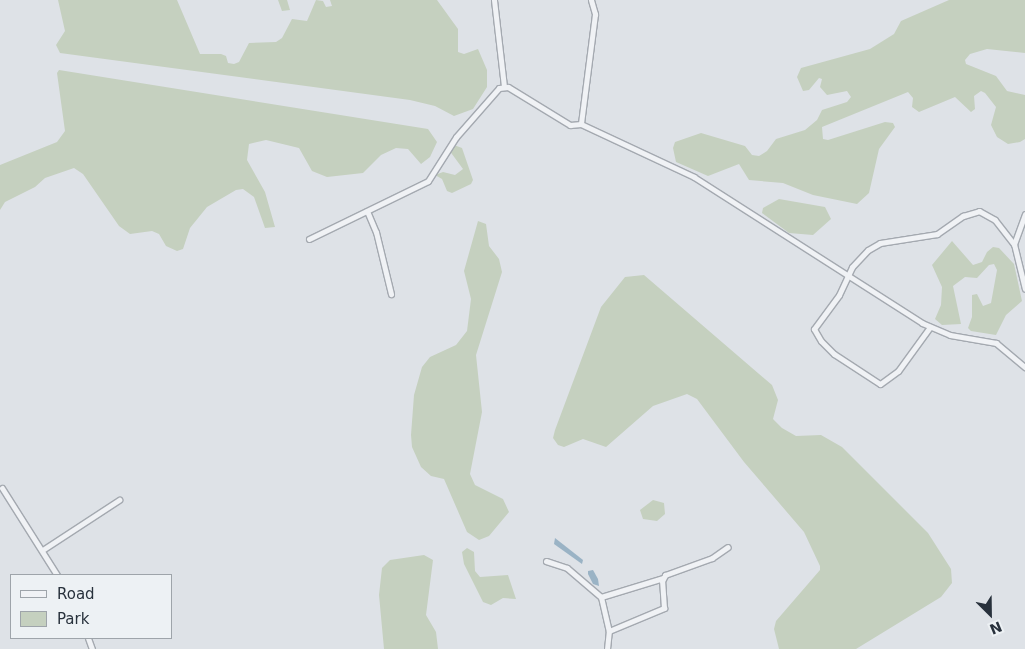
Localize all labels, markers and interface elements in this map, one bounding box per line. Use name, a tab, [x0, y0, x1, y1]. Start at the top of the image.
legend	[10, 574, 172, 639]
text: Road	[57, 585, 95, 603]
north arrow	[965, 589, 1015, 639]
text: Park	[57, 610, 89, 628]
text: N	[987, 618, 1004, 637]

